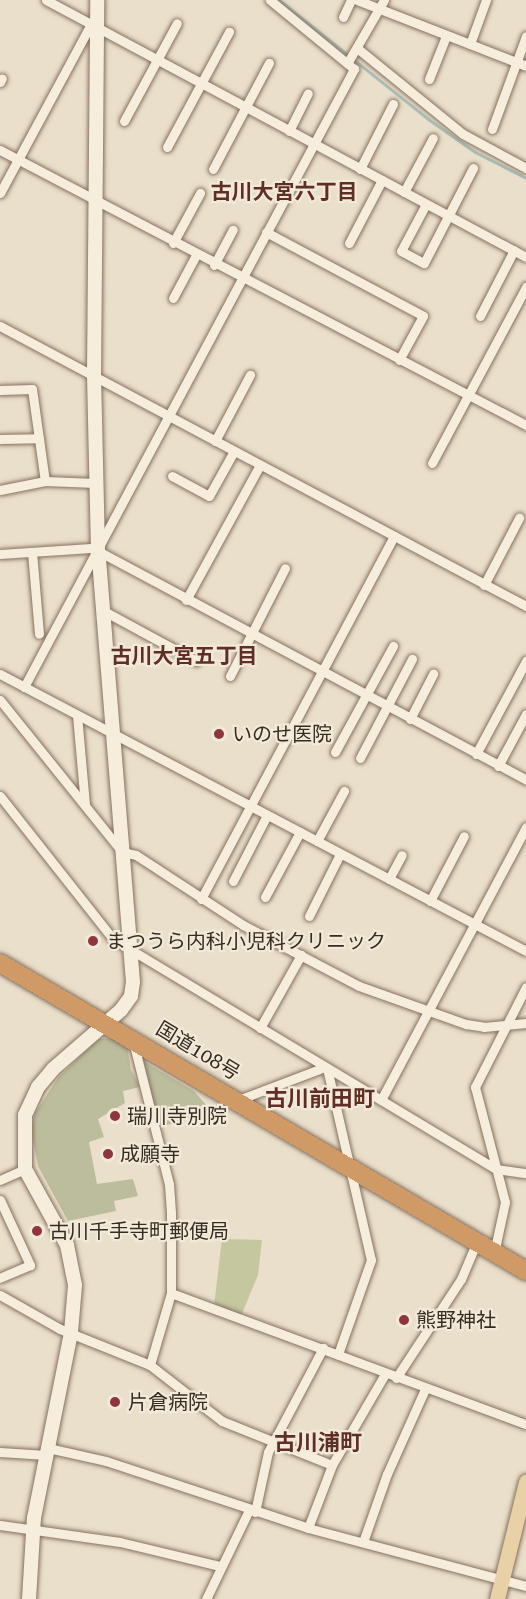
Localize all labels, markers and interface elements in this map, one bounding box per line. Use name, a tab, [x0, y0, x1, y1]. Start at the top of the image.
district label: 古川大宮六丁目	[211, 179, 357, 205]
district label: 古川大宮五丁目	[111, 643, 257, 669]
place label: いのせ医院	[232, 722, 332, 746]
marker: いのせ医院	[210, 725, 228, 743]
place label: まつうら内科小児科クリニック	[106, 929, 386, 953]
marker: まつうら内科小児科クリニック	[84, 932, 102, 950]
street label: 国道108号	[152, 1017, 244, 1085]
district label: 古川前田町	[265, 1086, 375, 1112]
place label: 瑞川寺別院	[127, 1104, 227, 1128]
marker: 瑞川寺別院	[108, 1109, 122, 1123]
place label: 成願寺	[120, 1142, 180, 1166]
marker: 成願寺	[101, 1147, 115, 1161]
place label: 古川千手寺町郵便局	[49, 1219, 229, 1243]
marker: 古川千手寺町郵便局	[30, 1224, 44, 1238]
place label: 熊野神社	[416, 1308, 496, 1332]
marker: 熊野神社	[397, 1313, 411, 1327]
place label: 片倉病院	[128, 1390, 208, 1414]
marker: 片倉病院	[106, 1393, 124, 1411]
district label: 古川浦町	[274, 1430, 362, 1456]

